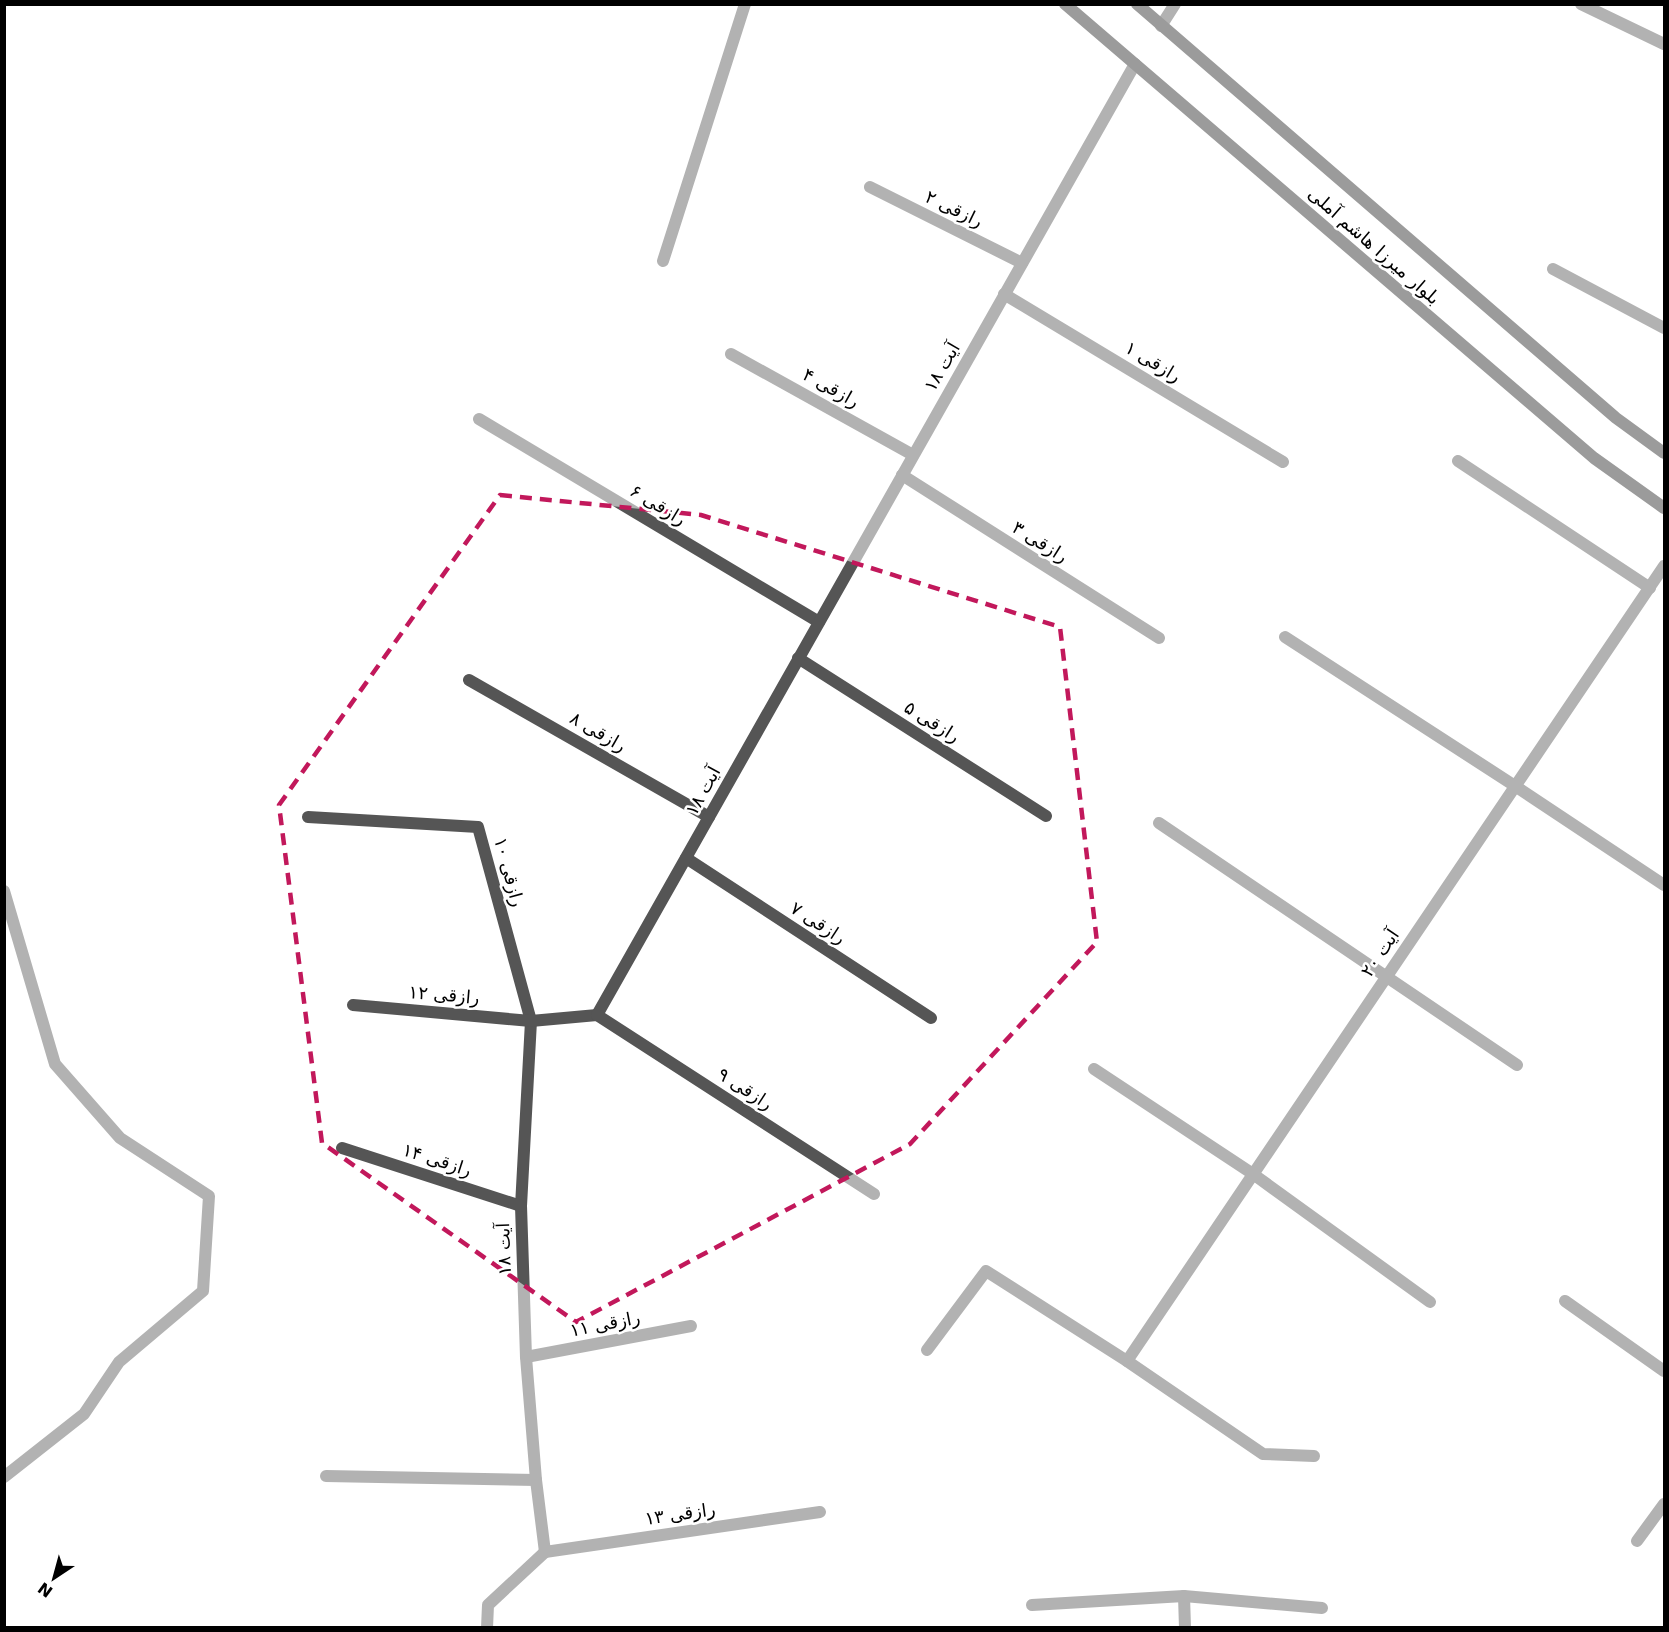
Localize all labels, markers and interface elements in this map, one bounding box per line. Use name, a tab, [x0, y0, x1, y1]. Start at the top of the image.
street label: بلوار میرزا هاشم آملی	[1304, 182, 1445, 309]
street label: رازقی ۲	[922, 186, 986, 231]
street label: آیت ۱۸	[918, 337, 964, 395]
street label: رازقی ۱	[1122, 337, 1185, 386]
street label: رازقی ۴	[799, 363, 863, 412]
street label: رازقی ۶	[627, 480, 690, 529]
street label: رازقی ۳	[1009, 516, 1072, 567]
street label: رازقی ۵	[901, 696, 964, 747]
street label: رازقی ۸	[566, 707, 630, 756]
street label: آیت ۱۸	[680, 761, 725, 819]
street label: رازقی ۱۰	[490, 835, 529, 909]
street label: رازقی ۷	[787, 897, 850, 948]
street label: آیت ۲۰	[1355, 924, 1404, 980]
street label: رازقی ۱۲	[408, 981, 480, 1008]
street label: رازقی ۹	[714, 1063, 777, 1114]
street label: رازقی ۱۴	[400, 1139, 474, 1180]
street label: آیت ۱۸	[491, 1221, 515, 1276]
street label: رازقی ۱۱	[568, 1306, 642, 1341]
street label: رازقی ۱۳	[643, 1498, 717, 1529]
north arrow	[24, 1548, 84, 1608]
text: N	[34, 1578, 56, 1601]

